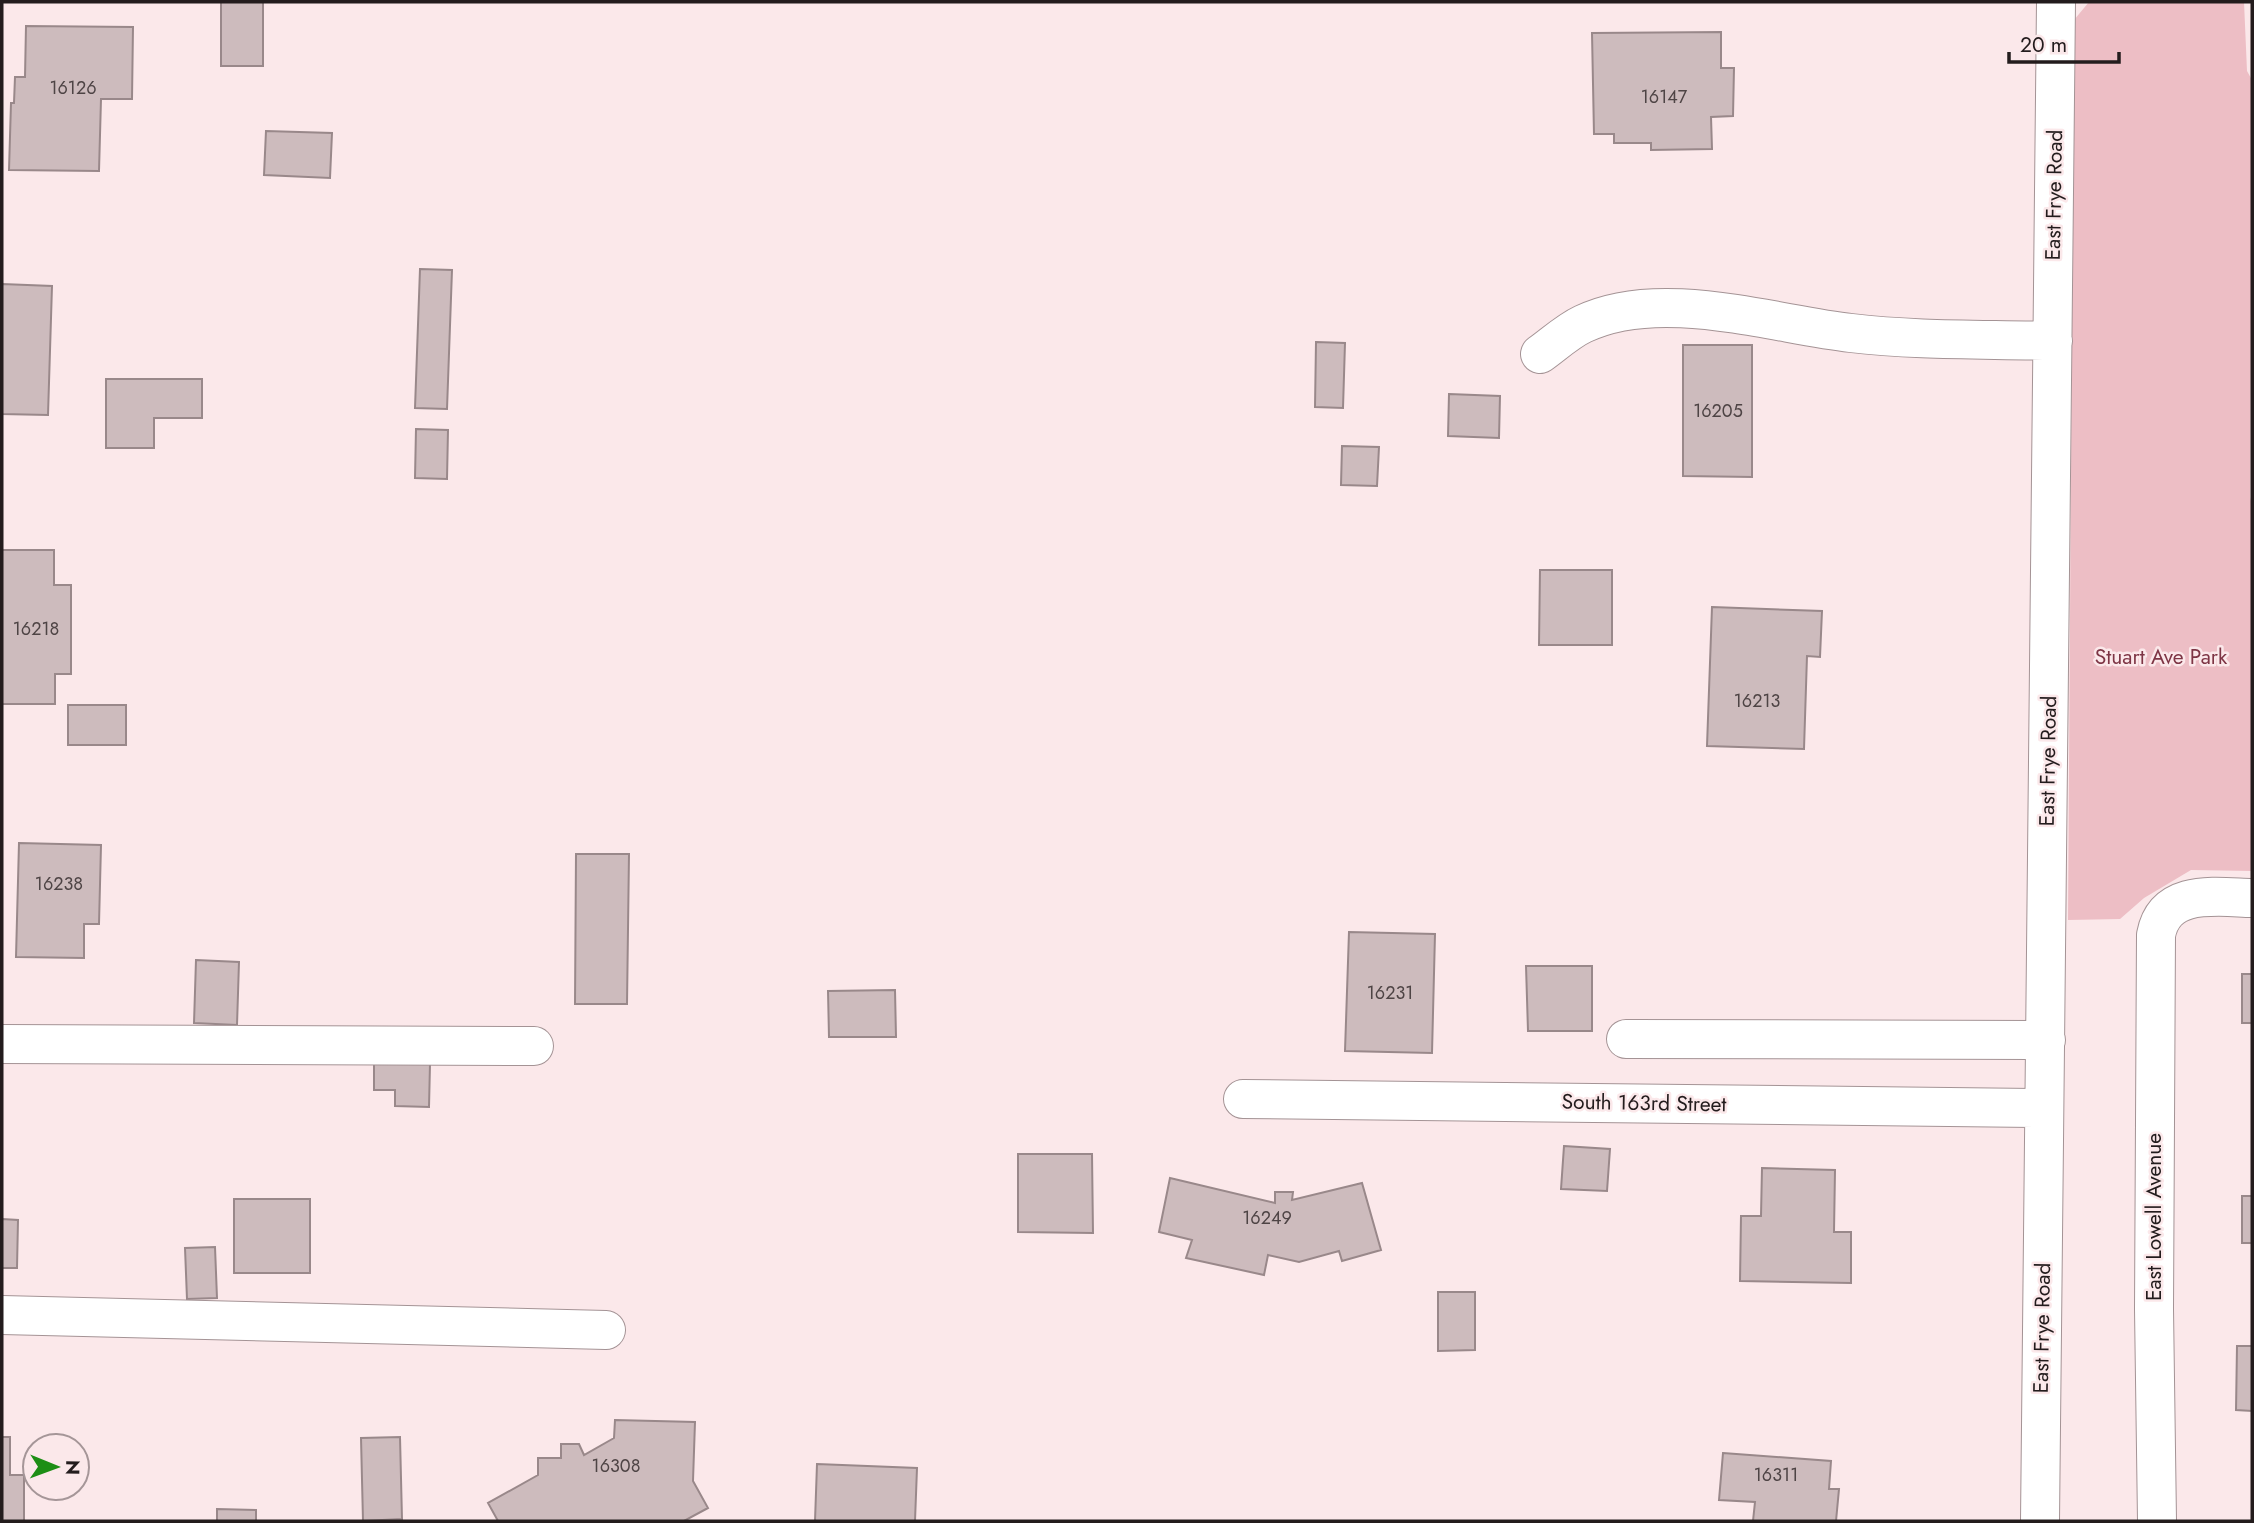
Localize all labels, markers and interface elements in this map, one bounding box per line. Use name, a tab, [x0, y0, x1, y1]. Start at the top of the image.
scale bar	[2009, 21, 2119, 65]
text: 20 m	[2020, 30, 2067, 60]
house number: 16126	[49, 75, 97, 101]
house number: 16147	[1641, 84, 1688, 110]
street label: East Frye Road	[2038, 129, 2070, 261]
house number: 16205	[1693, 398, 1743, 424]
house number: 16218	[13, 616, 59, 642]
park label: Stuart Ave Park	[2095, 642, 2228, 672]
house number: 16213	[1734, 688, 1780, 714]
street label: East Frye Road	[2032, 695, 2064, 827]
house number: 16238	[35, 871, 83, 897]
house number: 16231	[1367, 980, 1413, 1006]
street label: South 163rd Street	[1561, 1087, 1727, 1119]
street label: East Lowell Avenue	[2139, 1133, 2169, 1301]
house number: 16249	[1242, 1205, 1292, 1231]
street label: East Frye Road	[2026, 1262, 2058, 1394]
north arrow	[21, 1432, 91, 1502]
house number: 16308	[592, 1453, 640, 1479]
text: N	[59, 1460, 86, 1475]
house number: 16311	[1754, 1462, 1798, 1488]

